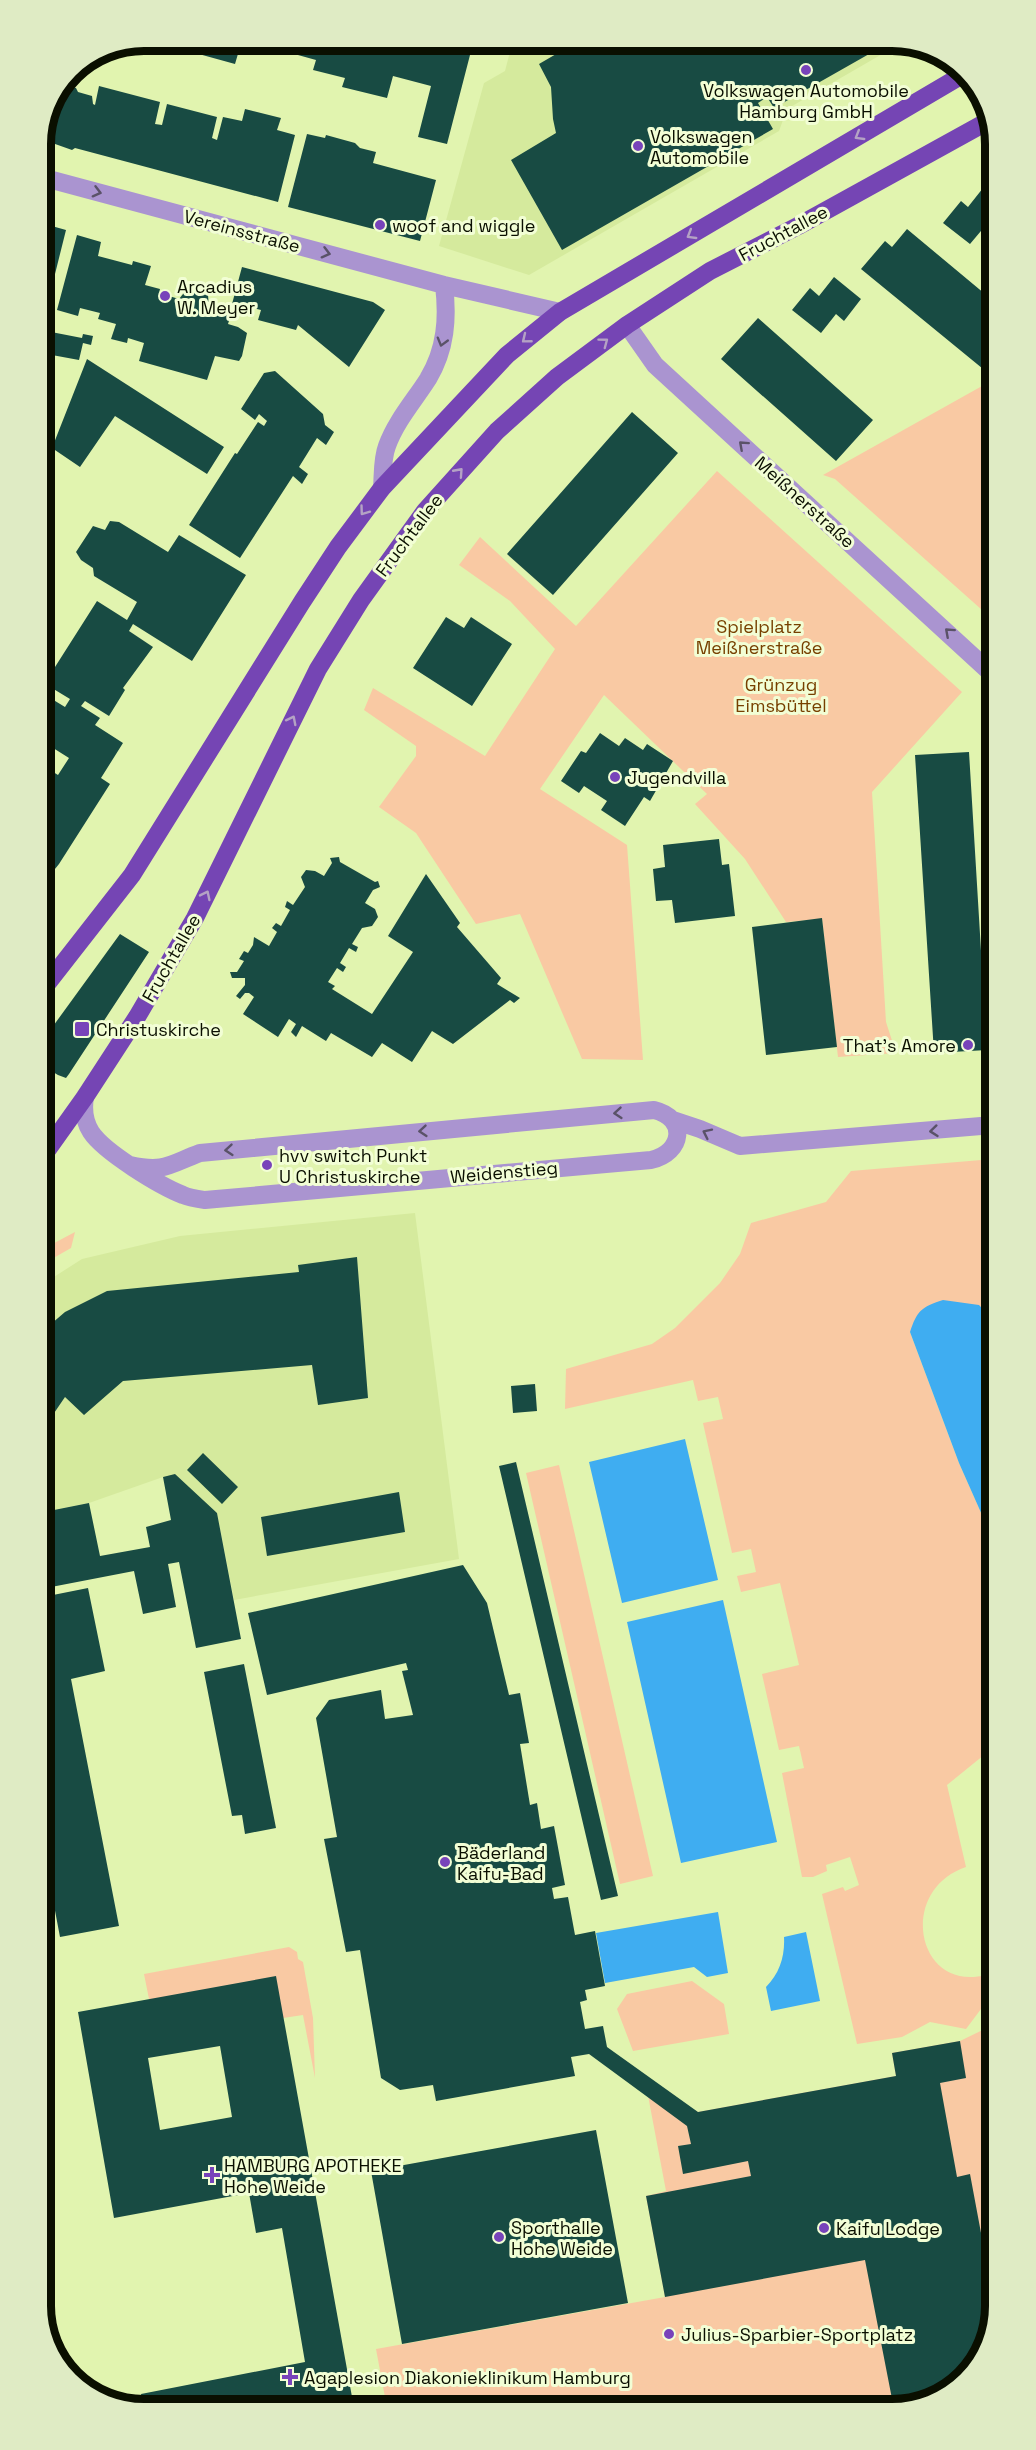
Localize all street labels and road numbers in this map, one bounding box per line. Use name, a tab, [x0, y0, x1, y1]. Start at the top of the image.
street label: Fruchtallee	[734, 200, 832, 266]
street label: Vereinsstraße	[181, 204, 303, 258]
street label: Meißnerstraße	[750, 451, 860, 553]
street label: Fruchtallee	[370, 489, 448, 581]
street label: Fruchtallee	[137, 910, 205, 1006]
street label: Weidenstieg	[449, 1156, 559, 1188]

